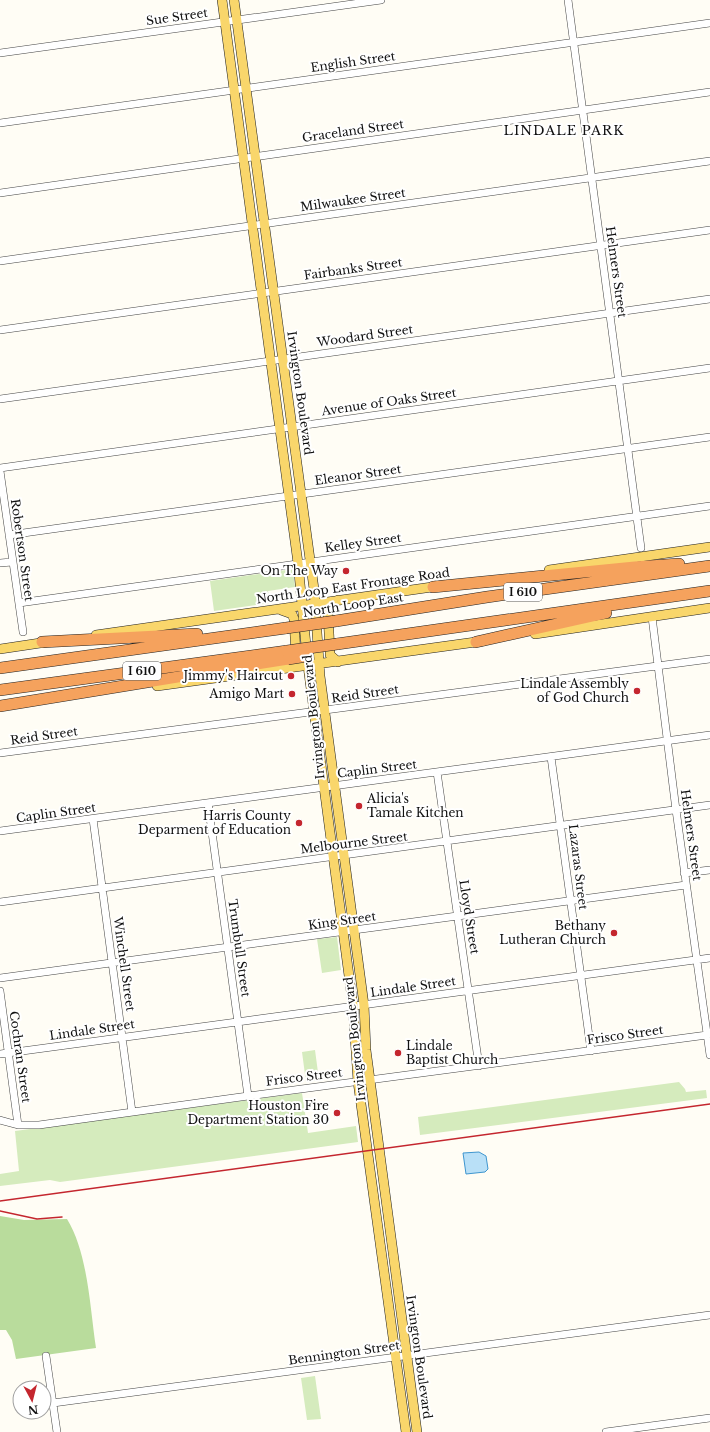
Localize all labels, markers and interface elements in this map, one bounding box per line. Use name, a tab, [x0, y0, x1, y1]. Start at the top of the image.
street label: Sue Street	[145, 5, 209, 28]
street label: English Street	[310, 48, 397, 75]
street label: Graceland Street	[301, 116, 405, 145]
district label: LINDALE PARK	[504, 122, 624, 139]
street label: Milwaukee Street	[299, 185, 407, 214]
street label: Helmers Street	[603, 225, 630, 319]
street label: Fairbanks Street	[303, 254, 404, 283]
street label: Woodard Street	[315, 321, 414, 350]
street label: Irvington Boulevard	[284, 330, 317, 456]
street label: Avenue of Oaks Street	[320, 385, 458, 419]
street label: Eleanor Street	[314, 461, 403, 488]
street label: Robertson Street	[8, 498, 37, 603]
street label: Kelley Street	[324, 530, 403, 555]
place label: On The Way	[260, 563, 338, 578]
street label: North Loop East Frontage Road	[255, 565, 451, 607]
marker: On The Way	[341, 566, 351, 576]
road number: I 610	[504, 583, 542, 601]
street label: North Loop East	[302, 590, 404, 620]
street label: Irvington Boulevard	[300, 654, 327, 780]
road number: I 610	[123, 662, 161, 680]
place label: Jimmy's Haircut	[181, 668, 283, 683]
marker: Jimmy's Haircut	[286, 671, 296, 681]
place label: Lindale Assembly of God Church	[520, 676, 629, 705]
street label: Reid Street	[330, 681, 400, 706]
place label: Amigo Mart	[208, 686, 284, 701]
marker: Lindale Assembly of God Church	[632, 686, 642, 696]
marker: Amigo Mart	[287, 689, 297, 699]
street label: Reid Street	[9, 723, 79, 748]
street label: Caplin Street	[336, 756, 418, 781]
street label: Helmers Street	[678, 788, 705, 882]
place label: Alicia's Tamale Kitchen	[366, 791, 464, 820]
street label: Caplin Street	[15, 799, 97, 826]
marker: Alicia's Tamale Kitchen	[354, 801, 364, 811]
place label: Harris County Deparment of Education	[138, 808, 291, 837]
marker: Harris County Deparment of Education	[294, 818, 304, 828]
street label: Lazaras Street	[566, 823, 591, 911]
street label: Melbourne Street	[300, 828, 409, 857]
street label: Lloyd Street	[456, 879, 483, 956]
street label: Trumbull Street	[225, 898, 254, 998]
street label: King Street	[307, 908, 377, 933]
street label: Winchell Street	[110, 915, 139, 1013]
place label: Bethany Lutheran Church	[499, 918, 606, 947]
marker: Bethany Lutheran Church	[609, 928, 619, 938]
street label: Lindale Street	[369, 973, 457, 1000]
street label: Irvington Boulevard	[341, 976, 368, 1102]
street label: Cochran Street	[7, 1010, 34, 1104]
street label: Lindale Street	[48, 1016, 136, 1043]
street label: Frisco Street	[586, 1022, 665, 1047]
place label: Lindale Baptist Church	[406, 1038, 498, 1067]
marker: Lindale Baptist Church	[393, 1048, 403, 1058]
street label: Frisco Street	[265, 1064, 344, 1089]
place label: Houston Fire Department Station 30	[187, 1098, 329, 1127]
marker: Houston Fire Department Station 30	[332, 1108, 342, 1118]
street label: Irvington Boulevard	[403, 1294, 436, 1420]
street label: Bennington Street	[287, 1337, 401, 1368]
north arrow	[12, 1380, 52, 1420]
text: N	[27, 1402, 39, 1418]

